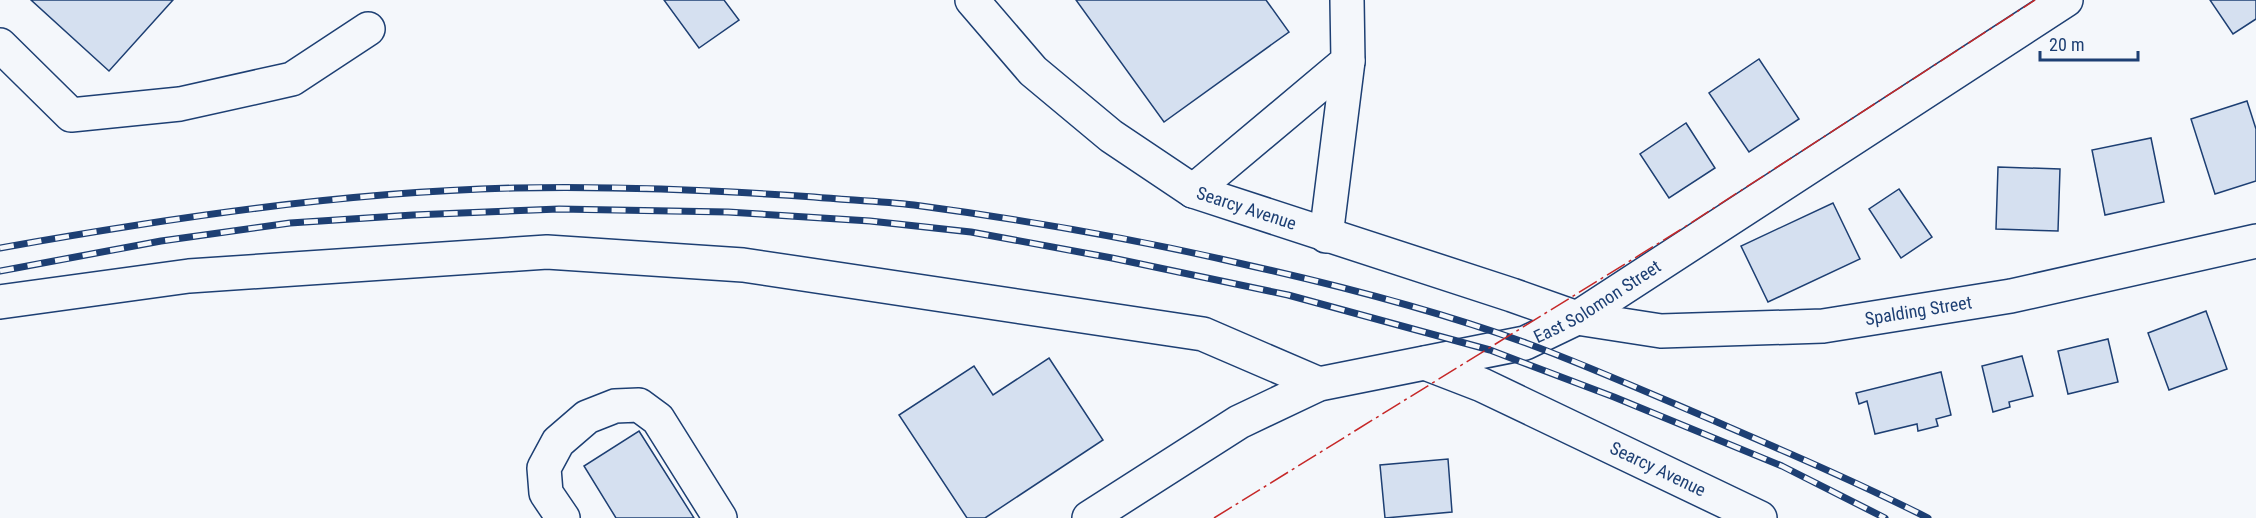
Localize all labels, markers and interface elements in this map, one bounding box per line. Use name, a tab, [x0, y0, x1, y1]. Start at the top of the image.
scale bar	[2040, 24, 2138, 62]
text: 20 m	[2049, 34, 2084, 55]
street label: Searcy Avenue	[1194, 182, 1299, 234]
street label: East Solomon Street	[1530, 255, 1664, 347]
street label: Spalding Street	[1863, 291, 1973, 329]
street label: Searcy Avenue	[1607, 437, 1709, 500]

